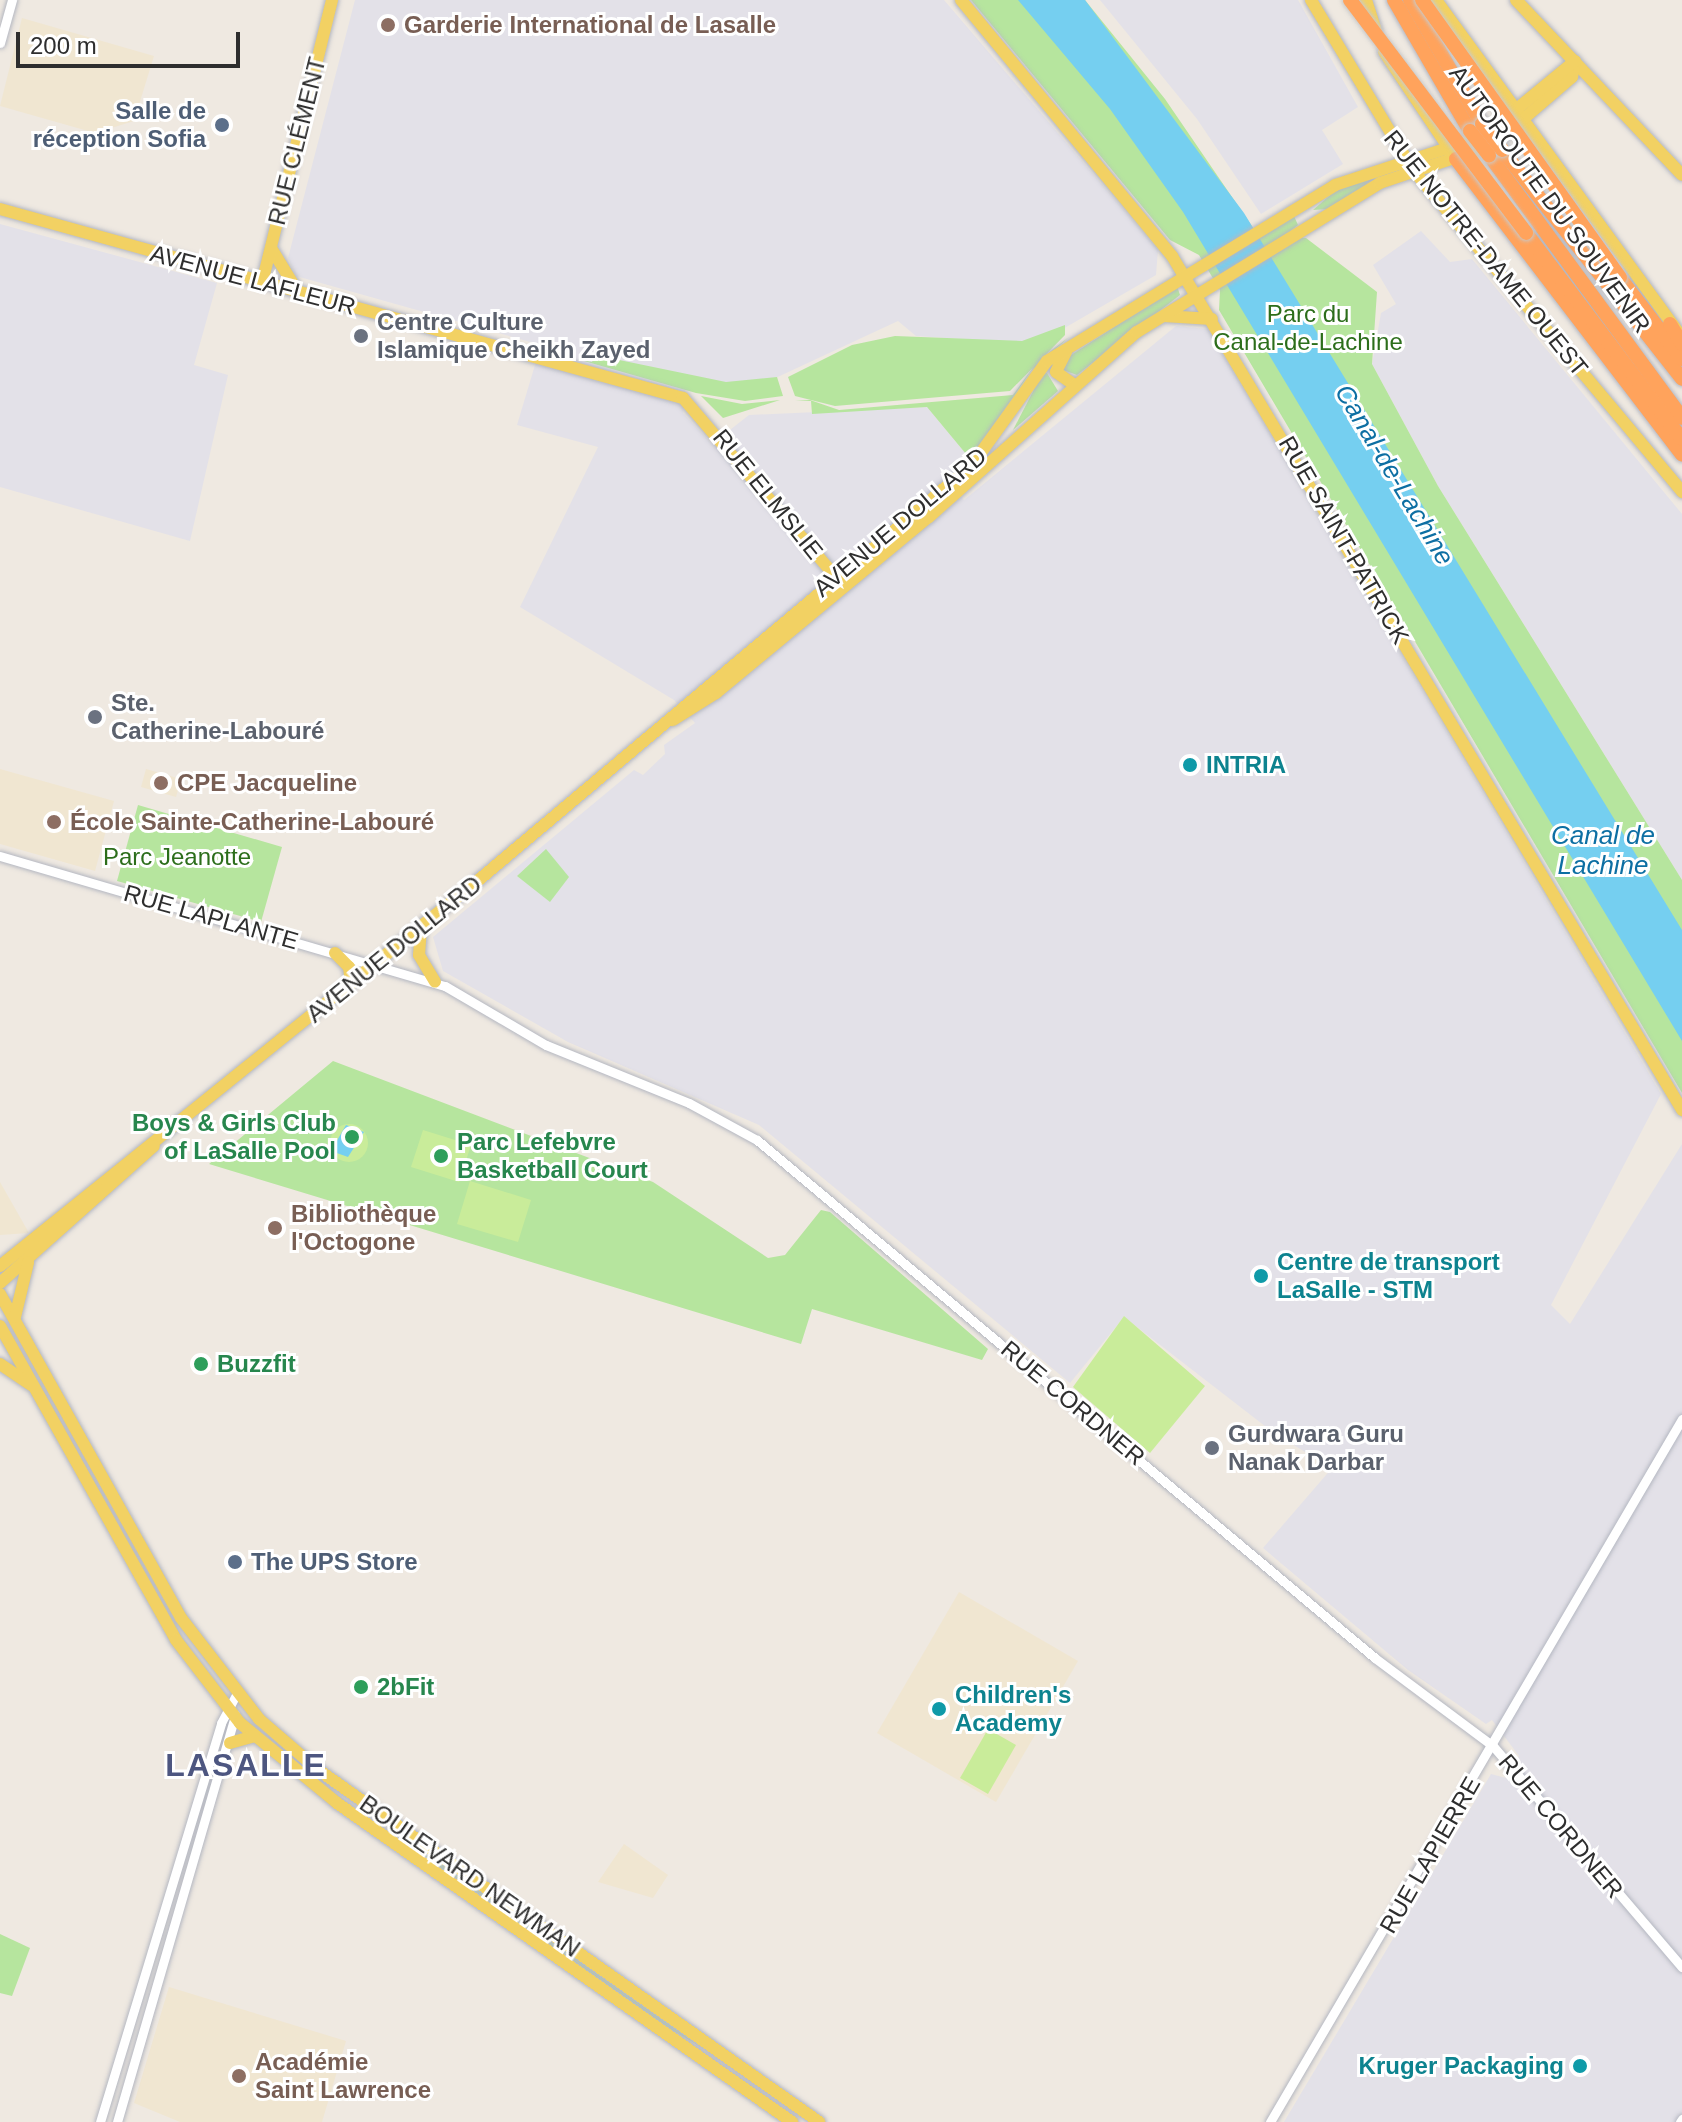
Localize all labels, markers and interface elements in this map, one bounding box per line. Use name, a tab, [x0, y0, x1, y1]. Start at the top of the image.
place label: Garderie International de Lasalle	[404, 11, 776, 39]
scale bar	[20, 16, 244, 66]
marker: Garderie International de Lasalle	[379, 16, 397, 34]
text: 200 m	[30, 32, 97, 59]
street label: RUE CLÉMENT	[262, 54, 332, 228]
street label: AUTOROUTE DU SOUVENIR	[1443, 60, 1657, 338]
place label: Salle de réception Sofia	[33, 97, 206, 153]
marker: Salle de réception Sofia	[213, 116, 231, 134]
street label: RUE NOTRE-DAME OUEST	[1378, 124, 1594, 382]
street label: AVENUE LAFLEUR	[147, 239, 359, 321]
park label: Parc du Canal-de-Lachine	[1213, 300, 1403, 356]
place label: Centre Culture Islamique Cheikh Zayed	[377, 308, 650, 364]
marker: Centre Culture Islamique Cheikh Zayed	[352, 327, 370, 345]
water label: Canal-de-Lachine	[1328, 379, 1460, 571]
street label: RUE ELMSLIE	[707, 423, 829, 565]
street label: RUE SAINT-PATRICK	[1273, 431, 1415, 649]
street label: AVENUE DOLLARD	[808, 441, 992, 603]
place label: Ste. Catherine-Labouré	[111, 689, 324, 745]
marker: Ste. Catherine-Labouré	[86, 708, 104, 726]
place label: INTRIA	[1206, 751, 1286, 779]
marker: INTRIA	[1181, 756, 1199, 774]
place label: CPE Jacqueline	[177, 769, 357, 797]
marker: CPE Jacqueline	[152, 774, 170, 792]
place label: École Sainte-Catherine-Labouré	[70, 808, 434, 836]
marker: École Sainte-Catherine-Labouré	[45, 813, 63, 831]
water label: Canal de Lachine	[1551, 820, 1655, 882]
park label: Parc Jeanotte	[103, 843, 251, 871]
street label: AVENUE DOLLARD	[301, 870, 487, 1028]
street label: RUE LAPLANTE	[120, 878, 302, 956]
place label: Boys & Girls Club of LaSalle Pool	[132, 1109, 336, 1165]
marker: Boys & Girls Club of LaSalle Pool	[343, 1128, 361, 1146]
place label: Parc Lefebvre Basketball Court	[457, 1128, 648, 1184]
marker: Parc Lefebvre Basketball Court	[432, 1147, 450, 1165]
place label: Bibliothèque l'Octogone	[291, 1200, 436, 1256]
marker: Bibliothèque l'Octogone	[266, 1219, 284, 1237]
place label: Centre de transport LaSalle - STM	[1277, 1248, 1500, 1304]
marker: Centre de transport LaSalle - STM	[1252, 1267, 1270, 1285]
street label: RUE CORDNER	[995, 1335, 1151, 1471]
place label: Buzzfit	[217, 1350, 296, 1378]
marker: Buzzfit	[192, 1355, 210, 1373]
place label: Gurdwara Guru Nanak Darbar	[1228, 1420, 1404, 1476]
marker: Gurdwara Guru Nanak Darbar	[1203, 1439, 1221, 1457]
place label: The UPS Store	[251, 1548, 418, 1576]
marker: The UPS Store	[226, 1553, 244, 1571]
place label: 2bFit	[377, 1673, 434, 1701]
marker: 2bFit	[352, 1678, 370, 1696]
place label: Children's Academy	[955, 1681, 1071, 1737]
marker: Children's Academy	[930, 1700, 948, 1718]
district label: LASALLE	[165, 1746, 327, 1784]
street label: RUE CORDNER	[1493, 1748, 1629, 1904]
street label: RUE LAPIERRE	[1374, 1772, 1486, 1938]
street label: BOULEVARD NEWMAN	[354, 1789, 586, 1963]
place label: Académie Saint Lawrence	[255, 2048, 431, 2104]
place label: Kruger Packaging	[1359, 2052, 1564, 2080]
marker: Kruger Packaging	[1571, 2057, 1589, 2075]
marker: Académie Saint Lawrence	[230, 2067, 248, 2085]

